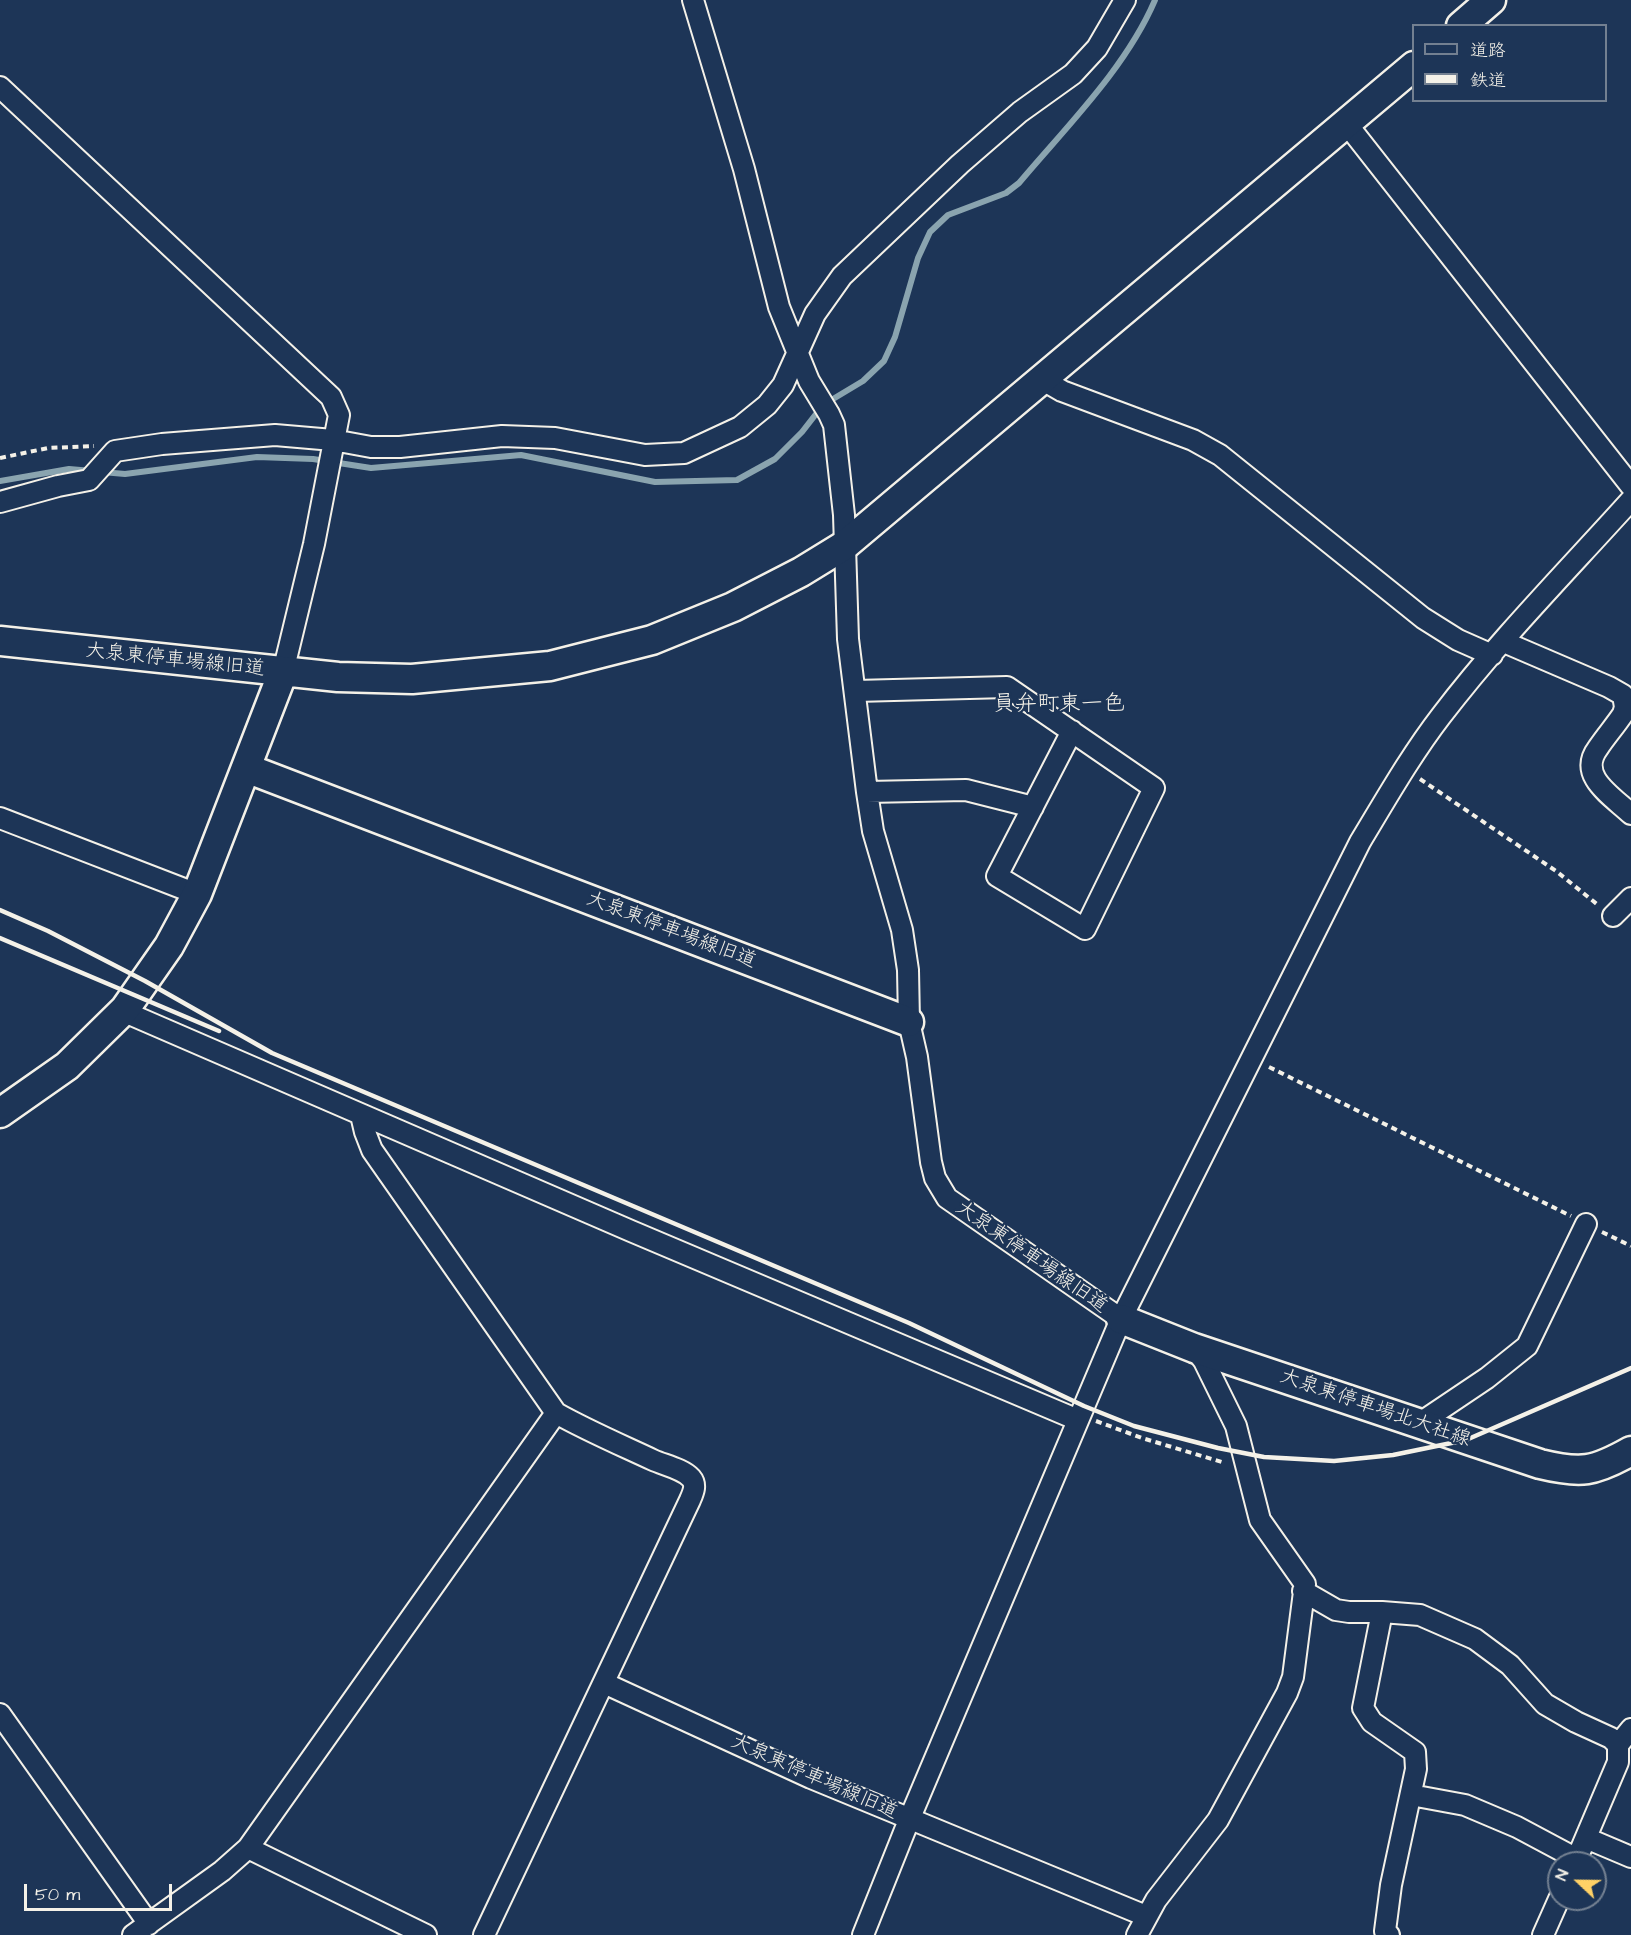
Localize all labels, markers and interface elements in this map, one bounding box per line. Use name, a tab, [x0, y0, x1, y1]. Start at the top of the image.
legend	[1412, 24, 1607, 102]
text: 道路	[1470, 38, 1506, 63]
text: 鉄道	[1470, 68, 1506, 93]
street label: 大泉東停車場線旧道	[84, 640, 266, 682]
district label: 員弁町東一色	[993, 692, 1125, 718]
street label: 大泉東停車場線旧道	[583, 888, 759, 974]
street label: 大泉東停車場線旧道	[950, 1197, 1112, 1319]
street label: 大泉東停車場北大社線	[1277, 1365, 1473, 1453]
street label: 大泉東停車場線旧道	[727, 1730, 901, 1826]
north arrow	[1547, 1851, 1607, 1911]
text: N	[1550, 1866, 1574, 1884]
scale bar	[27, 1872, 176, 1910]
text: 50 m	[35, 1882, 80, 1907]

